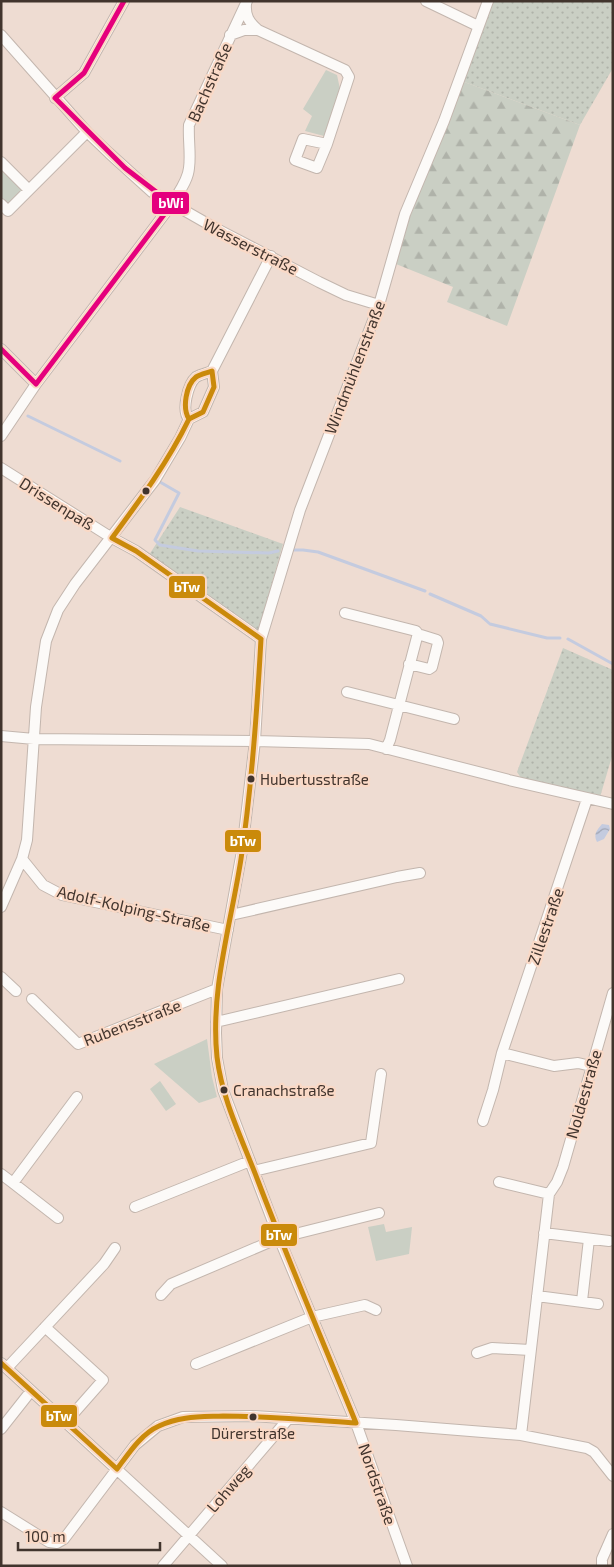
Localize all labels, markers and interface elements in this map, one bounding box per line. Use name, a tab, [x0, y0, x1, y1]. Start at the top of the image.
street label: Bachstraße	[183, 39, 235, 125]
line badge: bWi	[151, 191, 190, 215]
text: bWi	[158, 194, 184, 211]
street label: Wasserstraße	[200, 214, 302, 278]
street label: Windmühlenstraße	[320, 298, 388, 436]
street label: Drissenpaß	[16, 473, 98, 533]
unlabelled marker	[141, 486, 151, 496]
line badge: bTw	[168, 575, 206, 599]
text: bTw	[174, 578, 200, 595]
place label: Hubertusstraße	[260, 770, 369, 788]
marker: Hubertusstraße	[246, 774, 256, 784]
line badge: bTw	[224, 829, 262, 853]
text: bTw	[230, 832, 256, 849]
street label: Adolf-Kolping-Straße	[55, 881, 213, 935]
street label: Zillestraße	[523, 885, 567, 967]
street label: Rubensstraße	[81, 995, 183, 1049]
street label: Noldestraße	[561, 1047, 605, 1141]
place label: Cranachstraße	[233, 1081, 335, 1099]
marker: Cranachstraße	[219, 1085, 229, 1095]
line badge: bTw	[260, 1223, 298, 1247]
text: bTw	[266, 1226, 292, 1243]
line badge: bTw	[40, 1404, 78, 1428]
text: bTw	[46, 1407, 72, 1424]
marker: Dürerstraße	[248, 1412, 258, 1422]
place label: Dürerstraße	[211, 1424, 295, 1442]
street label: Nordstraße	[355, 1441, 401, 1527]
street label: Lohweg	[202, 1460, 254, 1516]
scale bar	[18, 1520, 160, 1552]
text: 100 m	[25, 1527, 66, 1545]

